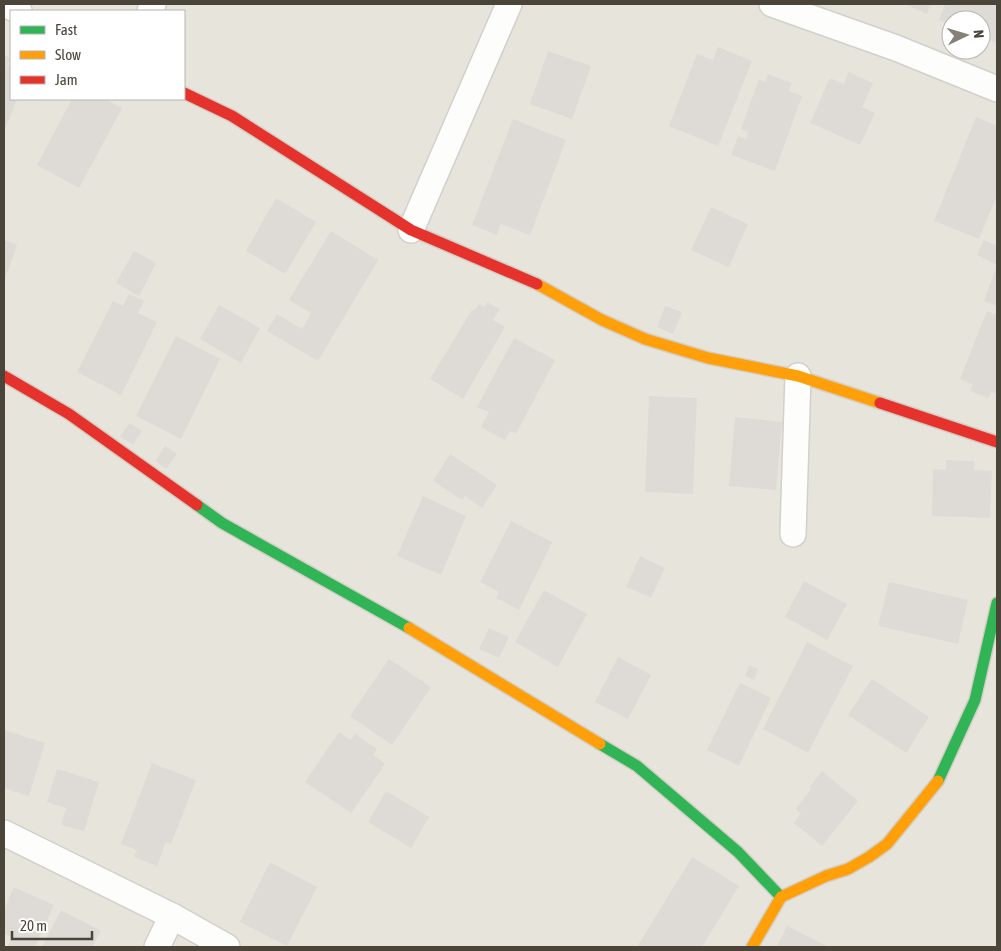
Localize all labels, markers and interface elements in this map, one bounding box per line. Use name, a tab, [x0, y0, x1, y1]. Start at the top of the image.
legend	[10, 10, 185, 100]
north arrow	[941, 10, 991, 60]
text: Fast	[55, 21, 77, 38]
text: N	[971, 29, 987, 39]
text: Slow	[55, 46, 81, 63]
text: Jam	[55, 71, 78, 88]
scale bar	[12, 908, 92, 940]
text: 20 m	[20, 917, 47, 934]

